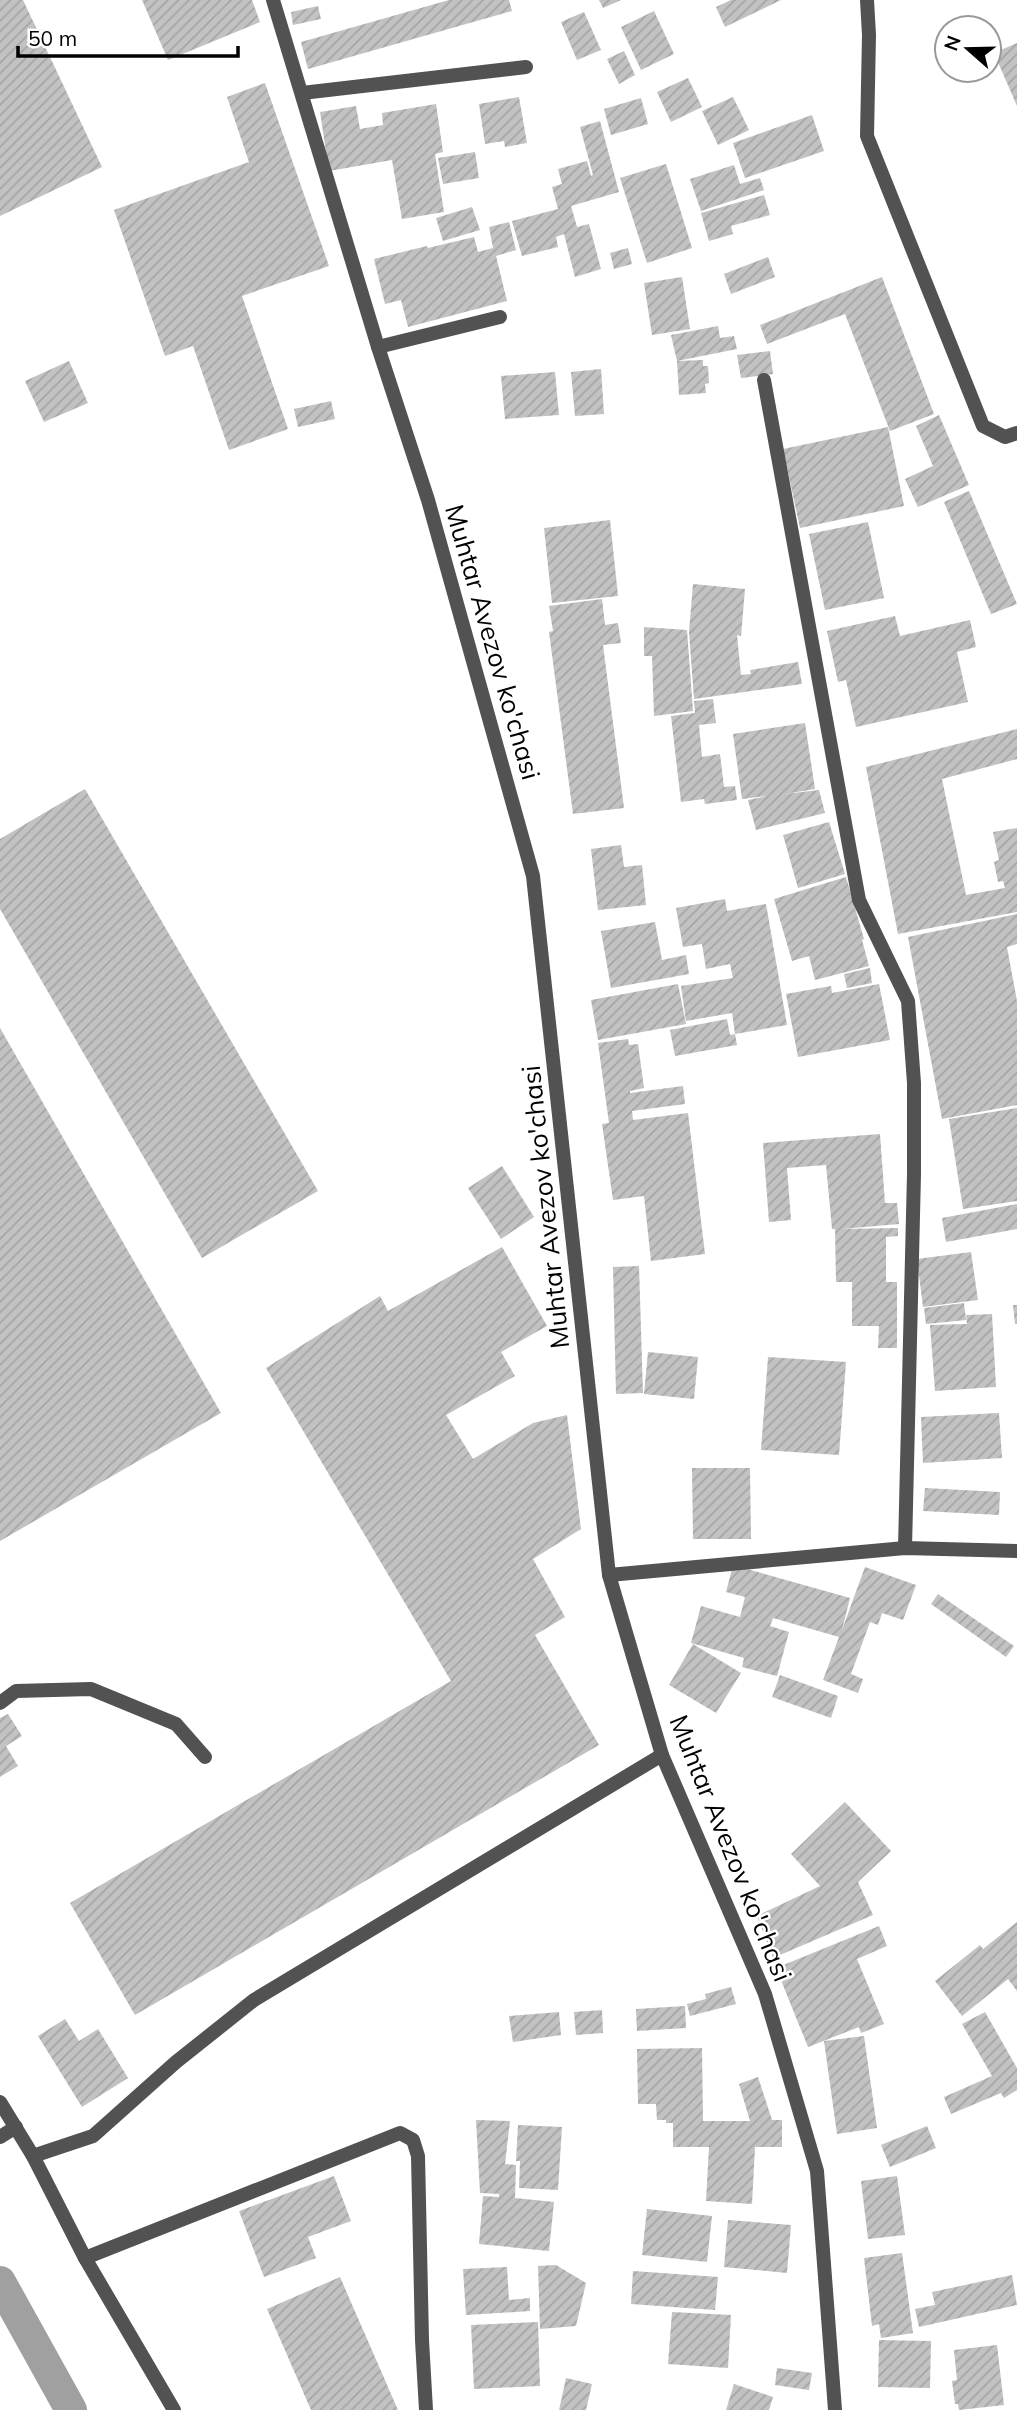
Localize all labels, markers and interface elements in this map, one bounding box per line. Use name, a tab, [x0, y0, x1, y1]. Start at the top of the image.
scale bar	[18, 14, 238, 58]
north arrow	[933, 14, 1003, 84]
text: 50 m	[28, 25, 77, 51]
text: N	[938, 32, 966, 54]
street label: Muhtar Avezov ko'chasi	[438, 501, 548, 783]
street label: Muhtar Avezov ko'chasi	[514, 1064, 576, 1350]
street label: Muhtar Avezov ko'chasi	[662, 1710, 800, 1986]

